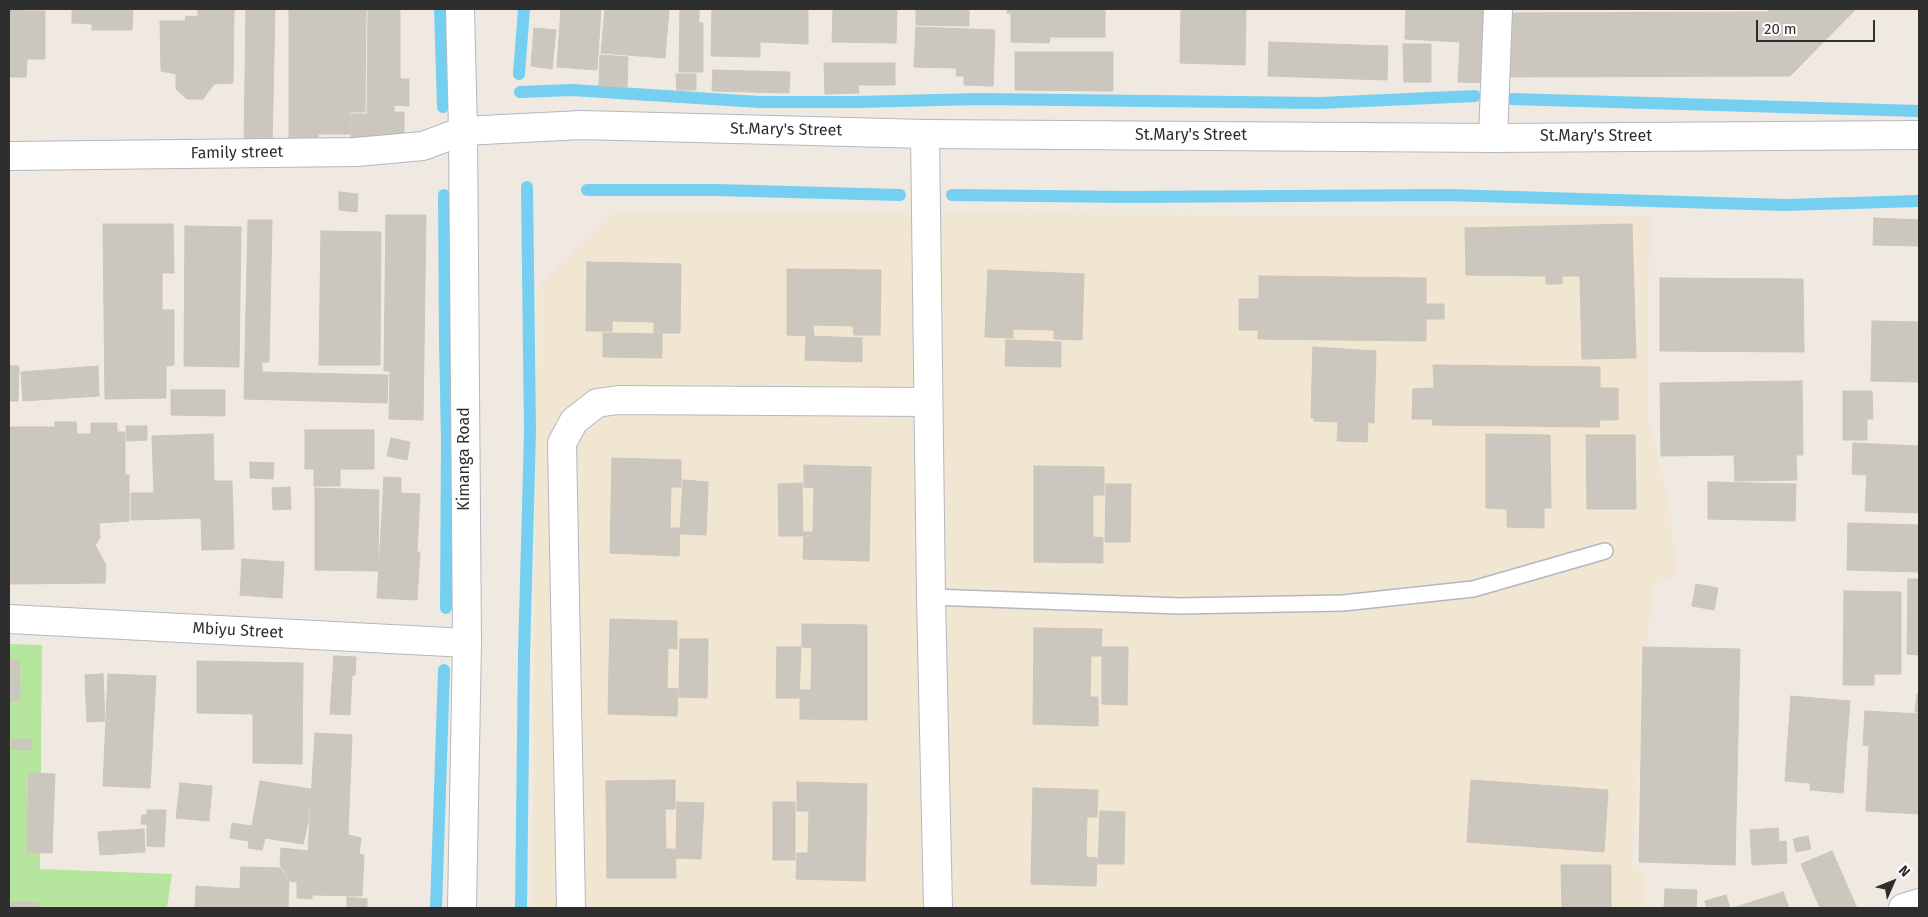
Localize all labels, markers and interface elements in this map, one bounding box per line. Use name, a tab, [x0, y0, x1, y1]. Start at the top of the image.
scale bar	[1758, 10, 1877, 42]
text: 20 m	[1764, 20, 1797, 38]
street label: St.Mary's Street	[730, 119, 842, 141]
street label: St.Mary's Street	[1135, 126, 1247, 146]
street label: St.Mary's Street	[1540, 127, 1652, 147]
street label: Family street	[191, 143, 283, 163]
street label: Kimanga Road	[455, 407, 475, 511]
street label: Mbiyu Street	[192, 619, 284, 643]
north arrow	[1868, 857, 1918, 907]
text: N	[1895, 862, 1913, 880]

